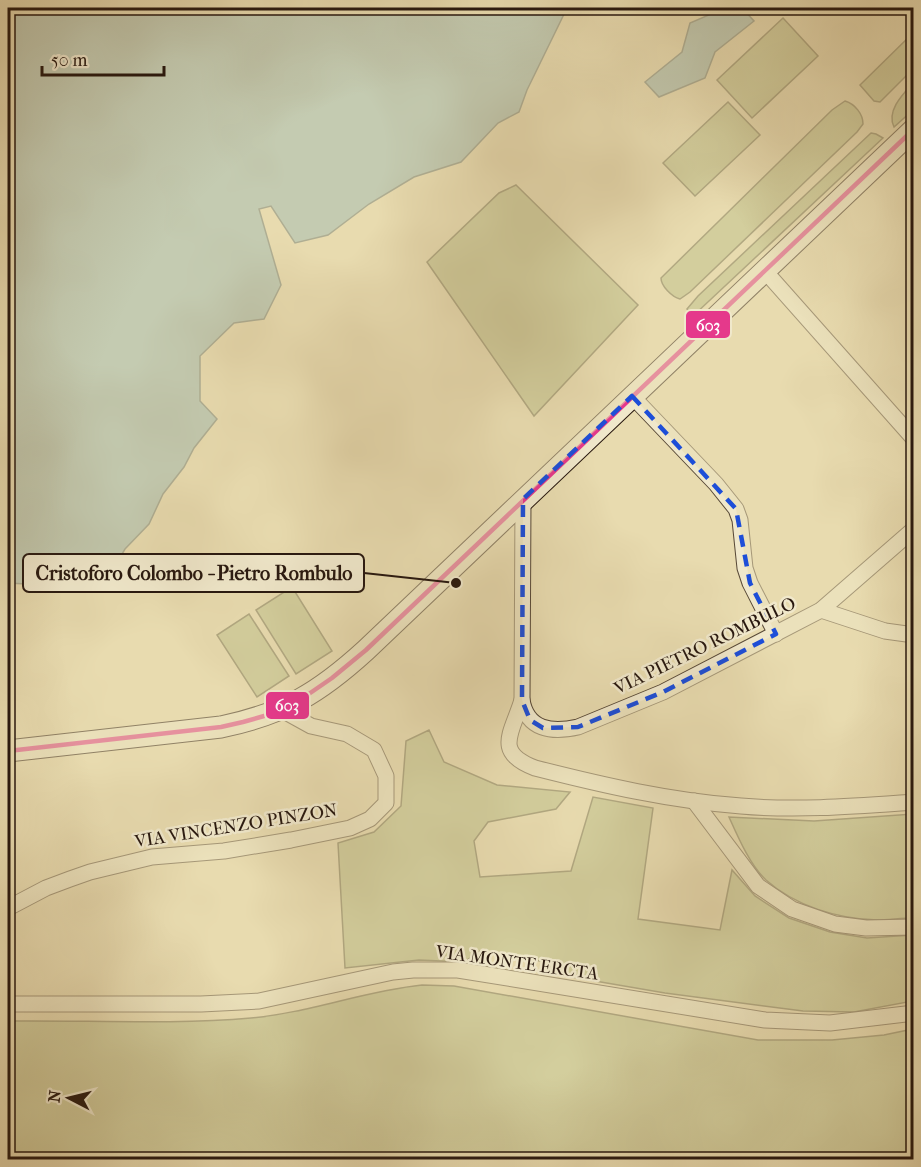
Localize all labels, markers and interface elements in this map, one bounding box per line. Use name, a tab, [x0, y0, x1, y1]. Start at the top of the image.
scale bar	[42, 39, 164, 77]
text: 50 m	[51, 50, 88, 71]
line badge: 603	[685, 310, 731, 339]
text: 603	[696, 316, 720, 336]
callout: Cristoforo Colombo - Pietro Rombulo	[23, 554, 364, 592]
text: Cristoforo Colombo - Pietro Rombulo	[36, 562, 352, 585]
street label: VIA PIETRO ROMBULO	[610, 593, 799, 700]
line badge: 603	[265, 691, 310, 720]
text: 603	[275, 696, 299, 716]
street label: VIA VINCENZO PINZON	[132, 800, 339, 853]
street label: VIA MONTE ERCTA	[433, 941, 600, 985]
north arrow	[39, 1068, 99, 1128]
text: N	[44, 1088, 65, 1103]

